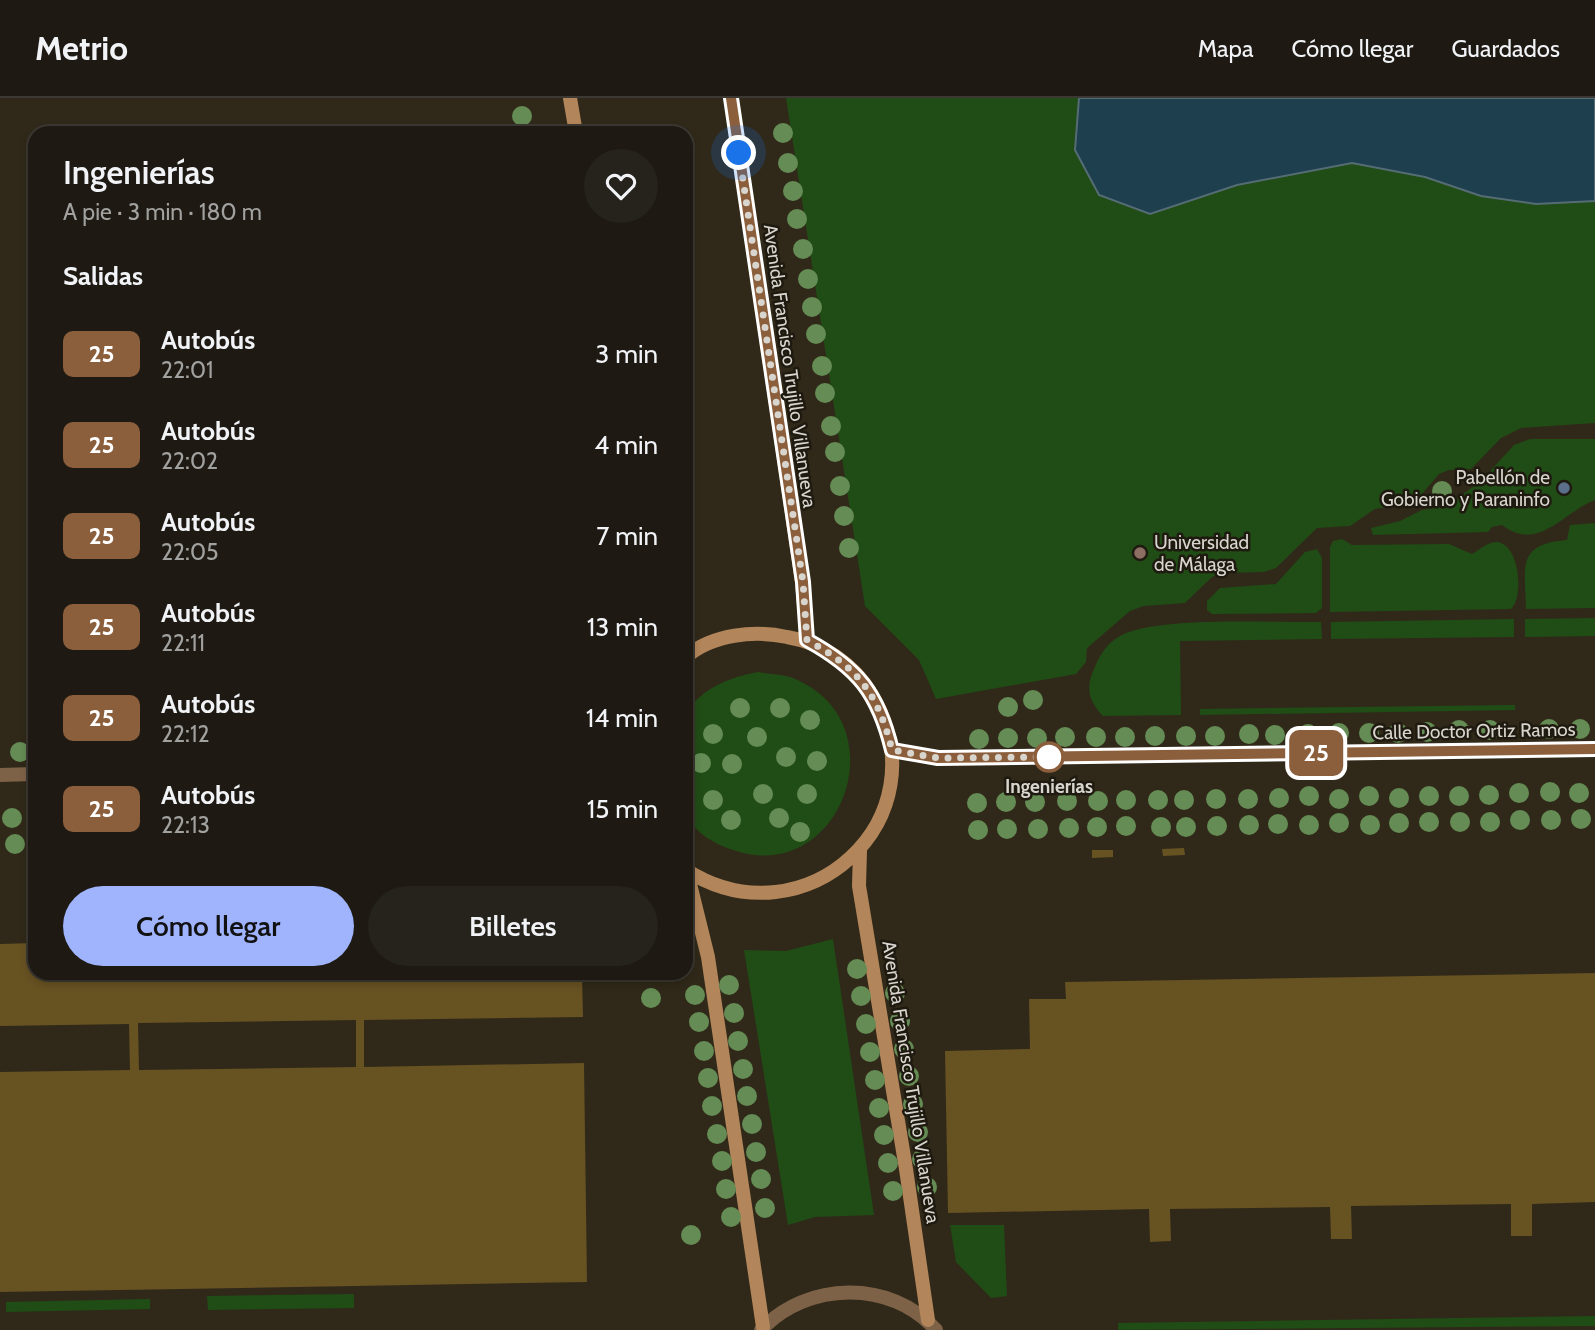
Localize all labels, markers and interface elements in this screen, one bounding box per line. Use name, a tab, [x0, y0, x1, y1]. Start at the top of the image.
text: Metrio	[35, 28, 128, 68]
text: Mapa	[1198, 34, 1254, 63]
text: Cómo llegar	[1292, 34, 1413, 63]
text: Guardados	[1451, 34, 1560, 63]
your location	[721, 135, 756, 170]
button: heart	[584, 149, 658, 223]
text: Ingenierías	[63, 152, 215, 192]
text: A pie · 3 min · 180 m	[63, 198, 262, 226]
street label: Avenida Francisco Trujillo Villanueva	[759, 223, 821, 509]
text: Salidas	[63, 260, 143, 292]
text: Autobús	[161, 324, 255, 356]
text: 3 min	[595, 338, 658, 370]
text: 25	[89, 339, 114, 368]
text: 22:01	[161, 356, 213, 384]
text: Autobús	[161, 415, 255, 447]
text: 4 min	[594, 429, 658, 461]
text: 25	[89, 430, 114, 459]
text: 22:02	[161, 447, 218, 475]
place label: Pabellón de Gobierno y Paraninfo	[1381, 466, 1550, 511]
marker: Pabellón de Gobierno y Paraninfo	[1556, 480, 1572, 496]
text: Autobús	[161, 506, 255, 538]
text: 7 min	[596, 520, 658, 552]
text: 25	[89, 521, 114, 550]
place label: Universidad de Málaga	[1154, 531, 1249, 576]
text: 22:05	[161, 538, 218, 566]
marker: Universidad de Málaga	[1132, 545, 1148, 561]
text: Autobús	[161, 597, 255, 629]
text: 13 min	[587, 611, 658, 643]
text: 25	[89, 612, 114, 641]
text: 22:11	[161, 629, 205, 657]
text: Autobús	[161, 688, 255, 720]
text: 14 min	[586, 702, 658, 734]
text: 25	[89, 703, 114, 732]
street label: Calle Doctor Ortiz Ramos	[1372, 718, 1576, 744]
text: 22:12	[161, 720, 209, 748]
line badge: 25	[1284, 730, 1348, 776]
text: 25	[1303, 738, 1329, 767]
marker: Ingenierías	[1034, 742, 1064, 772]
place label: Ingenierías	[1005, 775, 1093, 798]
text: Autobús	[161, 779, 255, 811]
text: 15 min	[587, 793, 658, 825]
text: 25	[89, 794, 114, 823]
text: 22:13	[161, 811, 210, 839]
button: Cómo llegar	[63, 886, 354, 966]
button: Billetes	[368, 886, 658, 966]
street label: Avenida Francisco Trujillo Villanueva	[877, 939, 945, 1225]

